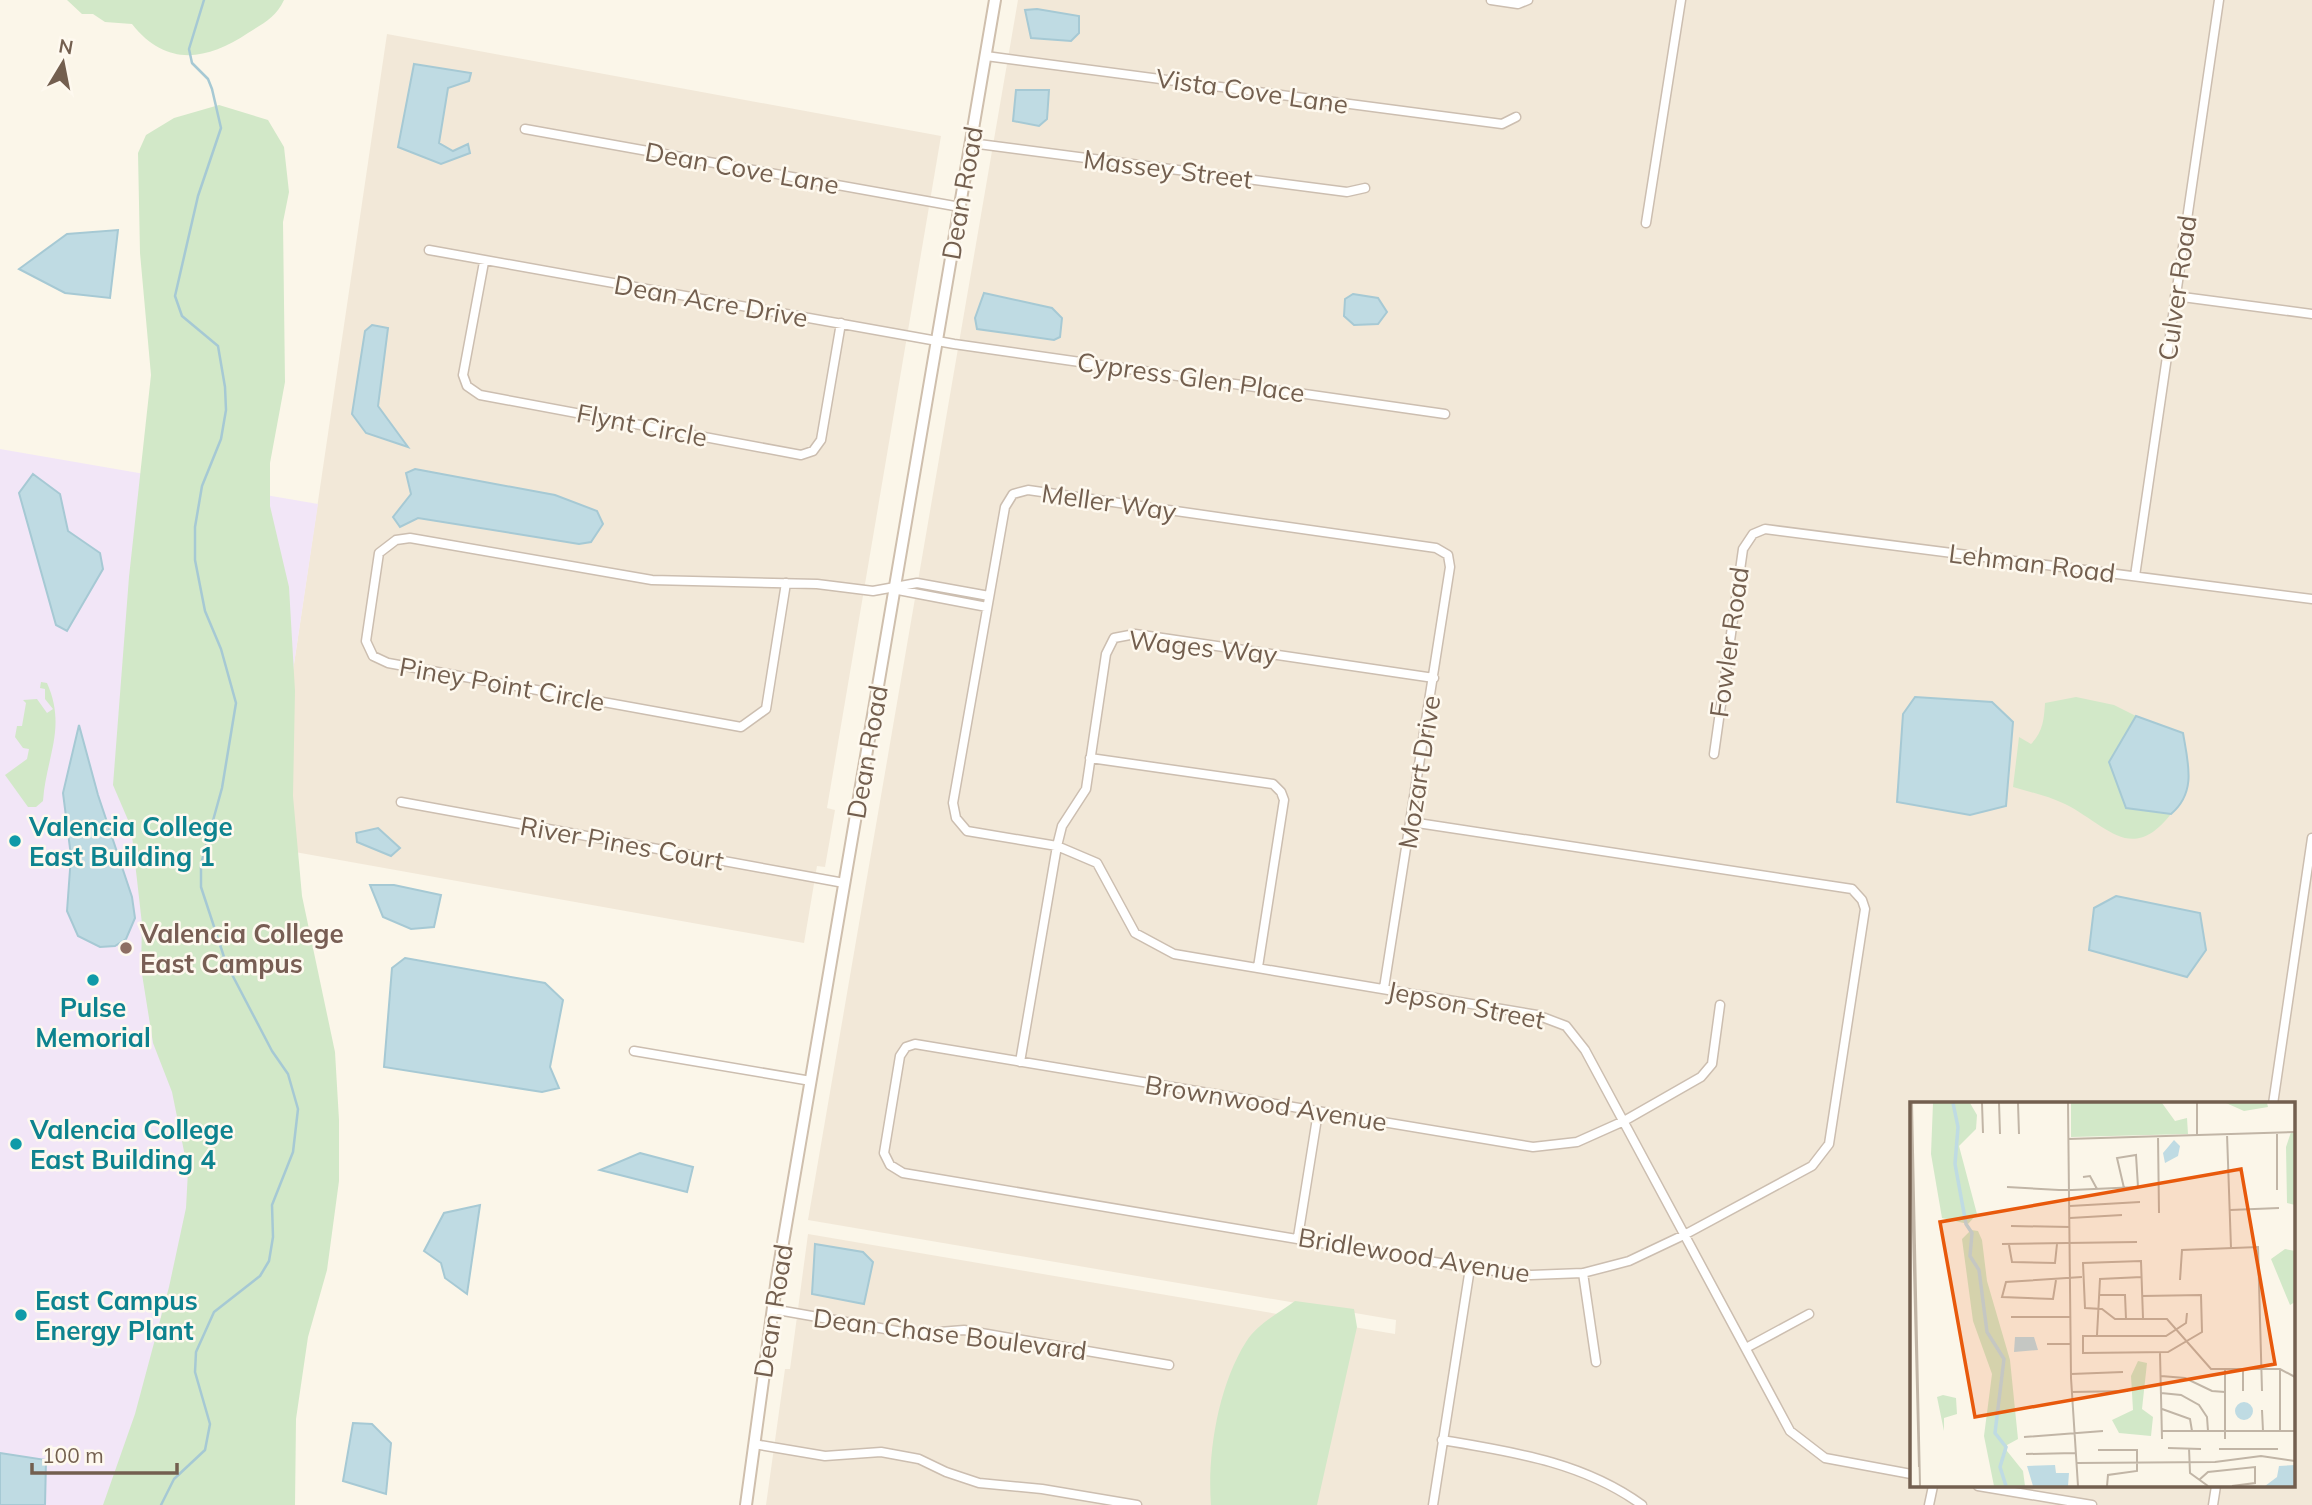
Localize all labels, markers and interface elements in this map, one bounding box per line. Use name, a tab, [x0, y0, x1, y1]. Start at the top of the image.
north arrow	[28, 28, 98, 98]
text: N	[57, 33, 75, 59]
street label: Vista Cove Lane	[1154, 61, 1350, 121]
street label: Dean Road	[934, 124, 990, 262]
street label: Dean Cove Lane	[642, 135, 842, 201]
street label: Massey Street	[1082, 142, 1254, 196]
street label: Culver Road	[2150, 213, 2204, 363]
street label: Dean Acre Drive	[612, 268, 810, 334]
street label: Cypress Glen Place	[1075, 345, 1307, 409]
street label: Flynt Circle	[574, 396, 710, 454]
street label: Meller Way	[1039, 476, 1179, 528]
street label: Lehman Road	[1947, 536, 2117, 590]
street label: Fowler Road	[1702, 565, 1756, 719]
street label: Wages Way	[1127, 623, 1279, 671]
street label: Piney Point Circle	[397, 650, 607, 718]
street label: Dean Road	[839, 683, 895, 821]
street label: Mozart Drive	[1391, 693, 1447, 851]
street label: River Pines Court	[518, 809, 726, 877]
place label: Valencia College East Building 1	[28, 810, 233, 873]
marker: Valencia College East Building 1	[7, 833, 23, 849]
place label: Valencia College East Campus	[139, 917, 344, 980]
marker: Valencia College East Campus	[118, 940, 134, 956]
marker: Pulse Memorial	[85, 972, 101, 988]
street label: Jepson Street	[1384, 974, 1548, 1036]
place label: Pulse Memorial	[35, 991, 151, 1054]
street label: Brownwood Avenue	[1143, 1068, 1389, 1138]
inset map	[1910, 1102, 2294, 1488]
place label: Valencia College East Building 4	[29, 1113, 234, 1176]
marker: Valencia College East Building 4	[8, 1136, 24, 1152]
street label: Bridlewood Avenue	[1296, 1220, 1532, 1290]
street label: Dean Road	[746, 1242, 800, 1380]
place label: East Campus Energy Plant	[35, 1284, 198, 1347]
street label: Dean Chase Boulevard	[811, 1301, 1089, 1367]
marker: East Campus Energy Plant	[13, 1307, 29, 1323]
scale bar	[32, 1432, 177, 1476]
text: 100 m	[42, 1442, 104, 1468]

